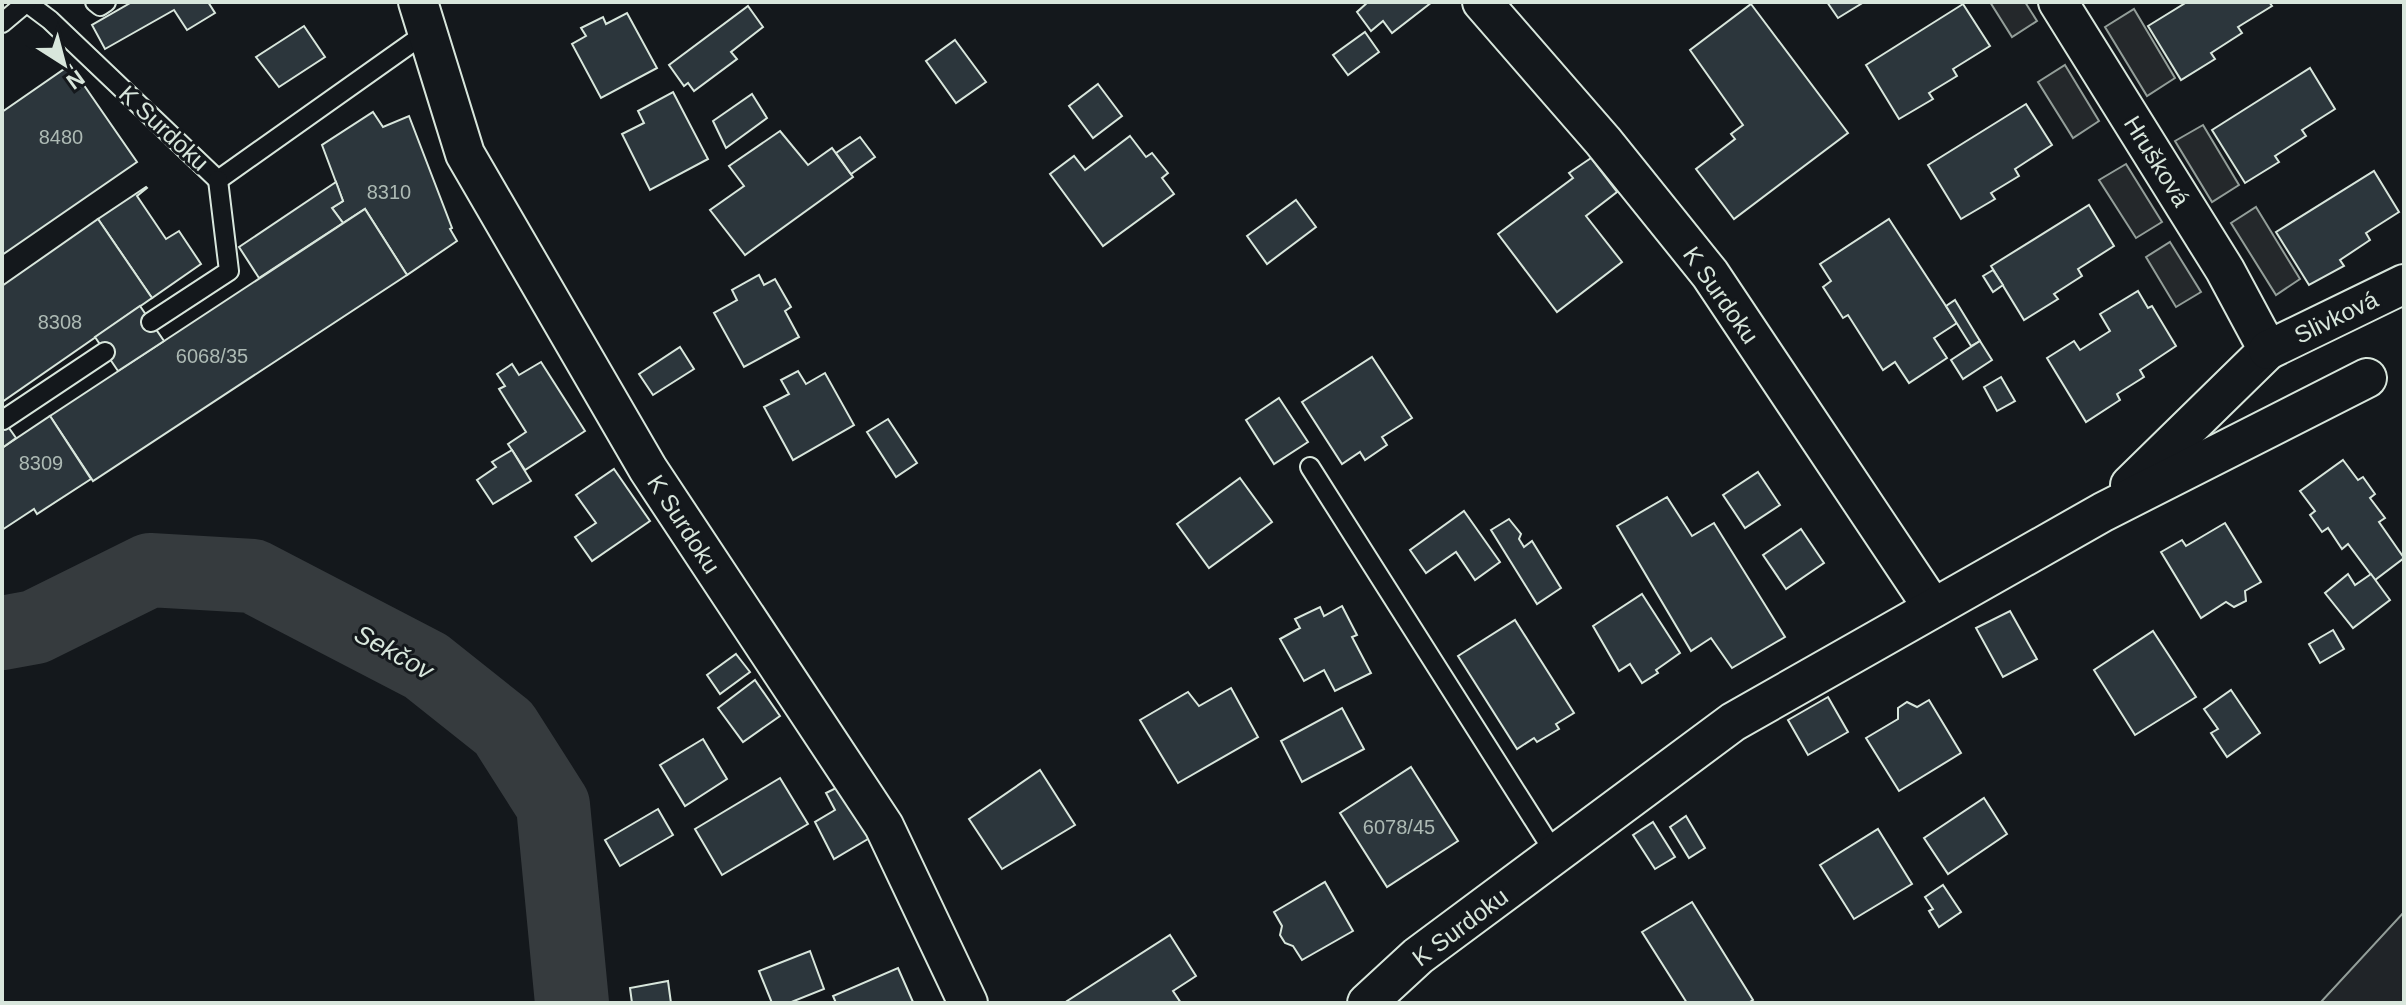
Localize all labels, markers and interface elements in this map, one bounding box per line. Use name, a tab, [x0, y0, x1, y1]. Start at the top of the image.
north arrow	[24, 24, 104, 104]
text: N	[62, 65, 89, 95]
street label: K Surdoku	[114, 80, 214, 176]
street label: Hrušková	[2119, 111, 2196, 212]
house number: 8480	[39, 126, 83, 148]
house number: 8310	[367, 181, 411, 203]
street label: K Surdoku	[1678, 241, 1764, 349]
street label: Slivková	[2290, 285, 2383, 349]
house number: 8308	[38, 311, 82, 333]
house number: 6068/35	[176, 345, 248, 367]
house number: 8309	[19, 452, 63, 474]
street label: K Surdoku	[642, 470, 726, 578]
water label: Sekčov	[349, 618, 440, 687]
house number: 6078/45	[1363, 816, 1435, 838]
street label: K Surdoku	[1407, 882, 1513, 972]

